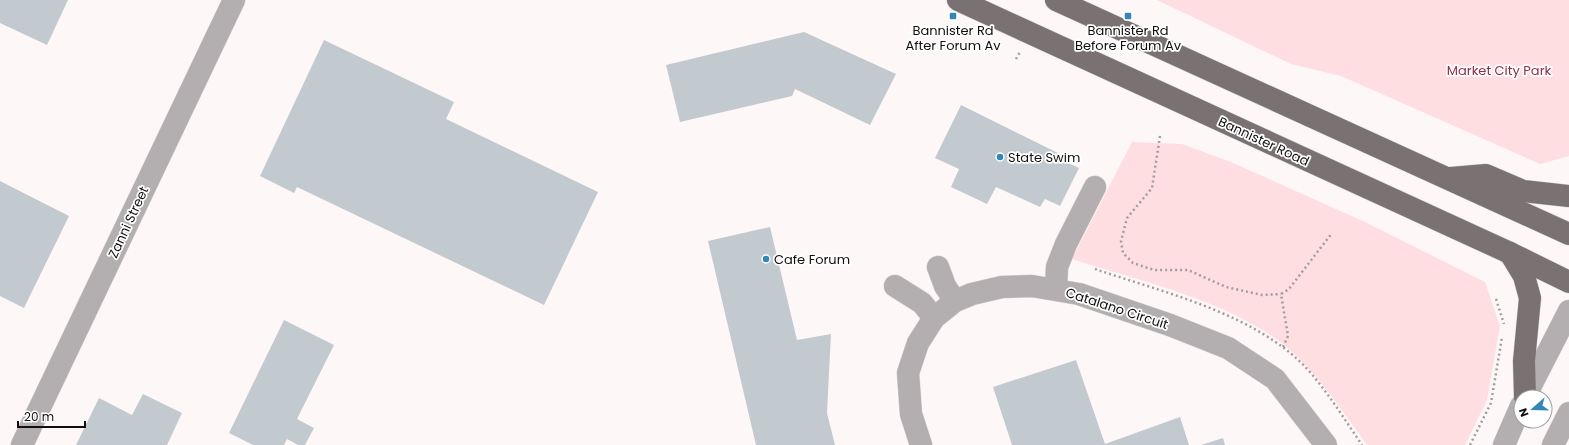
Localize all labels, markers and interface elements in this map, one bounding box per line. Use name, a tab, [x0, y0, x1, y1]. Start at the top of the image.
marker: Bannister Rd After Forum Av	[948, 11, 958, 21]
marker: Bannister Rd Before Forum Av	[1123, 11, 1133, 21]
place label: Bannister Rd After Forum Av	[905, 21, 1001, 55]
place label: Bannister Rd Before Forum Av	[1075, 21, 1182, 55]
park label: Market City Park	[1447, 61, 1552, 80]
street label: Bannister Road	[1215, 112, 1312, 171]
place label: State Swim	[1008, 148, 1080, 167]
marker: State Swim	[995, 152, 1005, 162]
street label: Zanni Street	[104, 183, 153, 261]
place label: Cafe Forum	[774, 250, 850, 269]
marker: Cafe Forum	[761, 254, 771, 264]
street label: Catalano Circuit	[1063, 283, 1171, 334]
north arrow	[1513, 389, 1553, 429]
scale bar	[18, 403, 85, 429]
text: N	[1515, 406, 1533, 419]
text: 20 m	[24, 408, 54, 425]

